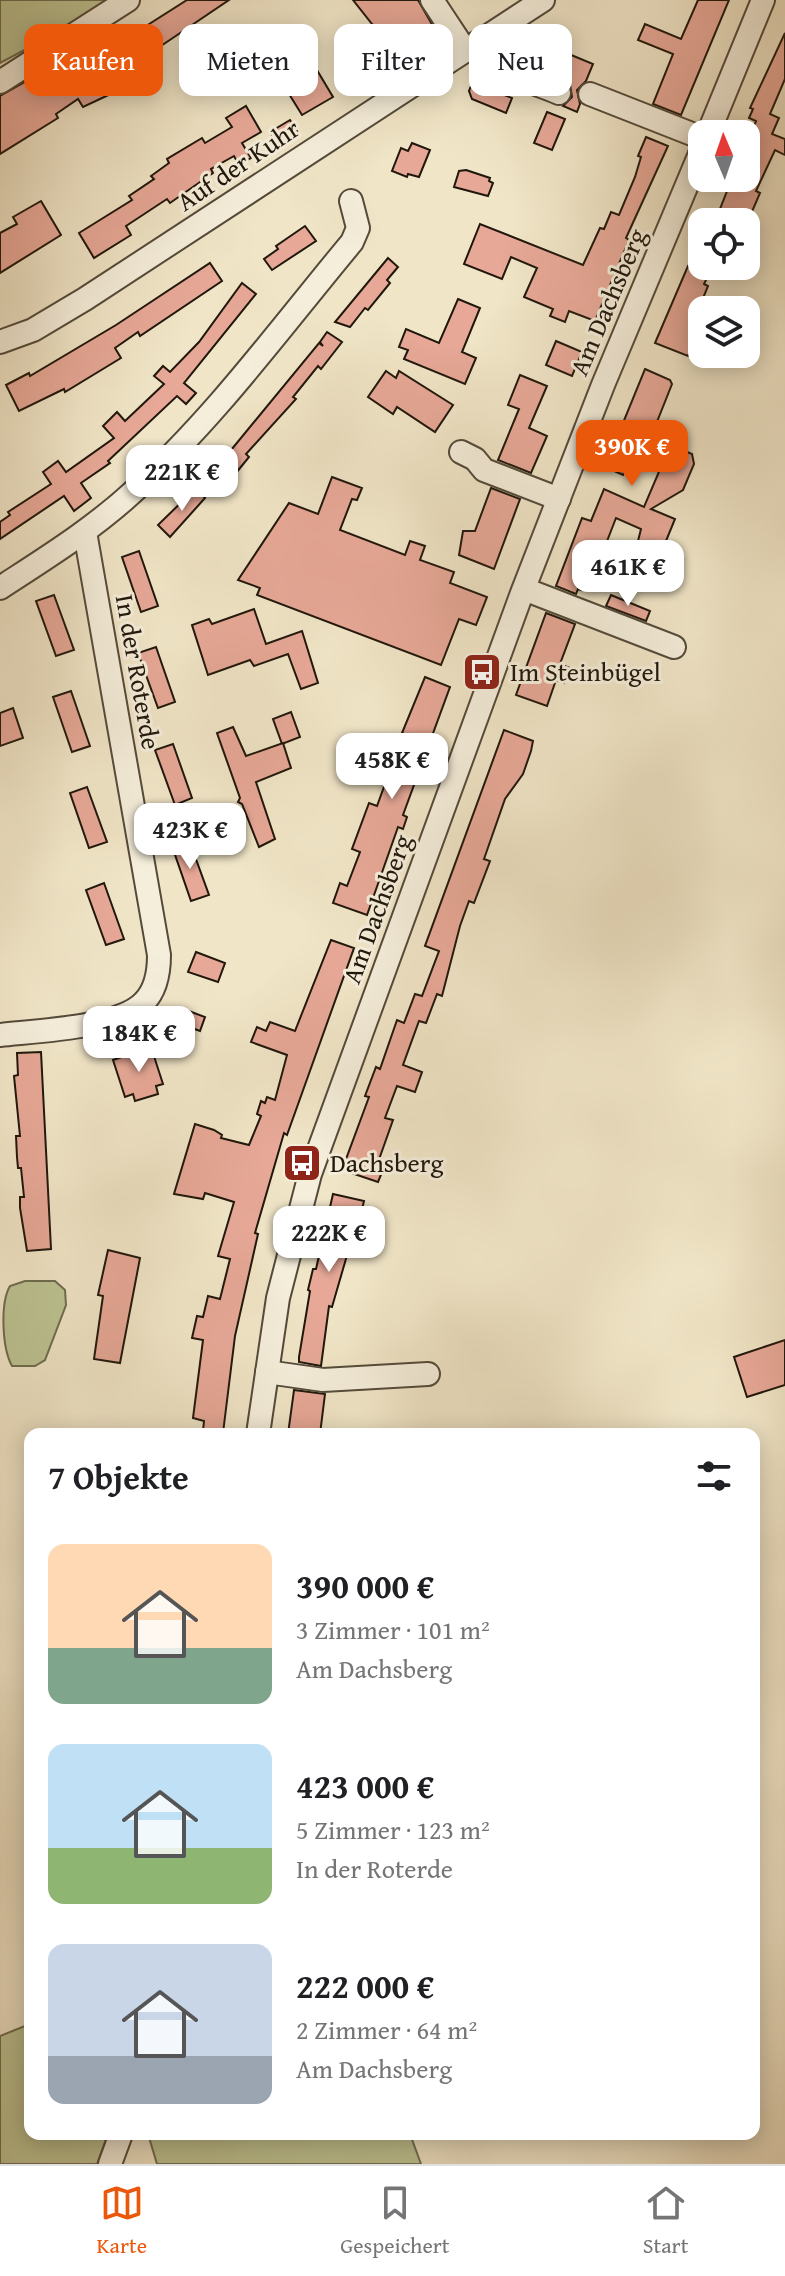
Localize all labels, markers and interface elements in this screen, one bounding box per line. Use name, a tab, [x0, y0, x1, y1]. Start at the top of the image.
chip: Kaufen	[24, 24, 163, 96]
chip: Mieten	[179, 24, 318, 96]
chip: Filter	[334, 24, 453, 96]
chip: Neu	[469, 24, 572, 96]
street label: Auf der Kuhr	[168, 109, 307, 220]
north arrow	[688, 120, 760, 192]
map controls	[688, 120, 760, 368]
button: locate	[688, 208, 760, 280]
street label: Am Dachsberg	[559, 222, 656, 381]
button: layers	[688, 296, 760, 368]
pin: 390K €	[567, 420, 697, 488]
text: 390K €	[594, 426, 670, 465]
pin: 221K €	[117, 445, 247, 513]
text: 221K €	[144, 451, 220, 490]
pin: 461K €	[563, 540, 693, 608]
text: 461K €	[590, 546, 666, 585]
street label: In der Roterde	[106, 591, 171, 753]
bus stop icon: Im Steinbügel	[461, 651, 503, 693]
place label: Im Steinbügel	[510, 652, 661, 691]
pin: 458K €	[327, 733, 457, 801]
text: 458K €	[354, 739, 430, 778]
pin: 423K €	[125, 803, 255, 871]
text: 423K €	[152, 809, 228, 848]
street label: Am Dachsberg	[331, 829, 422, 989]
pin: 184K €	[74, 1006, 204, 1074]
text: 184K €	[101, 1012, 177, 1051]
bus stop icon: Dachsberg	[281, 1142, 323, 1184]
place label: Dachsberg	[330, 1143, 444, 1182]
pin: 222K €	[264, 1206, 394, 1274]
text: 222K €	[291, 1212, 367, 1251]
text: 7 Objekte	[48, 1452, 189, 1501]
icon: filters	[692, 1454, 736, 1498]
text: 390 000 €	[296, 1561, 434, 1610]
icon: home	[112, 1576, 208, 1672]
text: 3 Zimmer · 101 m²	[296, 1610, 490, 1649]
text: Am Dachsberg	[296, 1649, 452, 1688]
text: 423 000 €	[296, 1761, 434, 1810]
icon: home	[112, 1776, 208, 1872]
text: 5 Zimmer · 123 m²	[296, 1810, 490, 1849]
text: In der Roterde	[296, 1849, 453, 1888]
text: 222 000 €	[296, 1961, 434, 2010]
icon: home	[112, 1976, 208, 2072]
text: 2 Zimmer · 64 m²	[296, 2010, 477, 2049]
text: Am Dachsberg	[296, 2049, 452, 2088]
tab: Karte	[97, 2181, 147, 2261]
tab: Gespeichert	[340, 2181, 450, 2261]
tab: Start	[643, 2181, 688, 2261]

